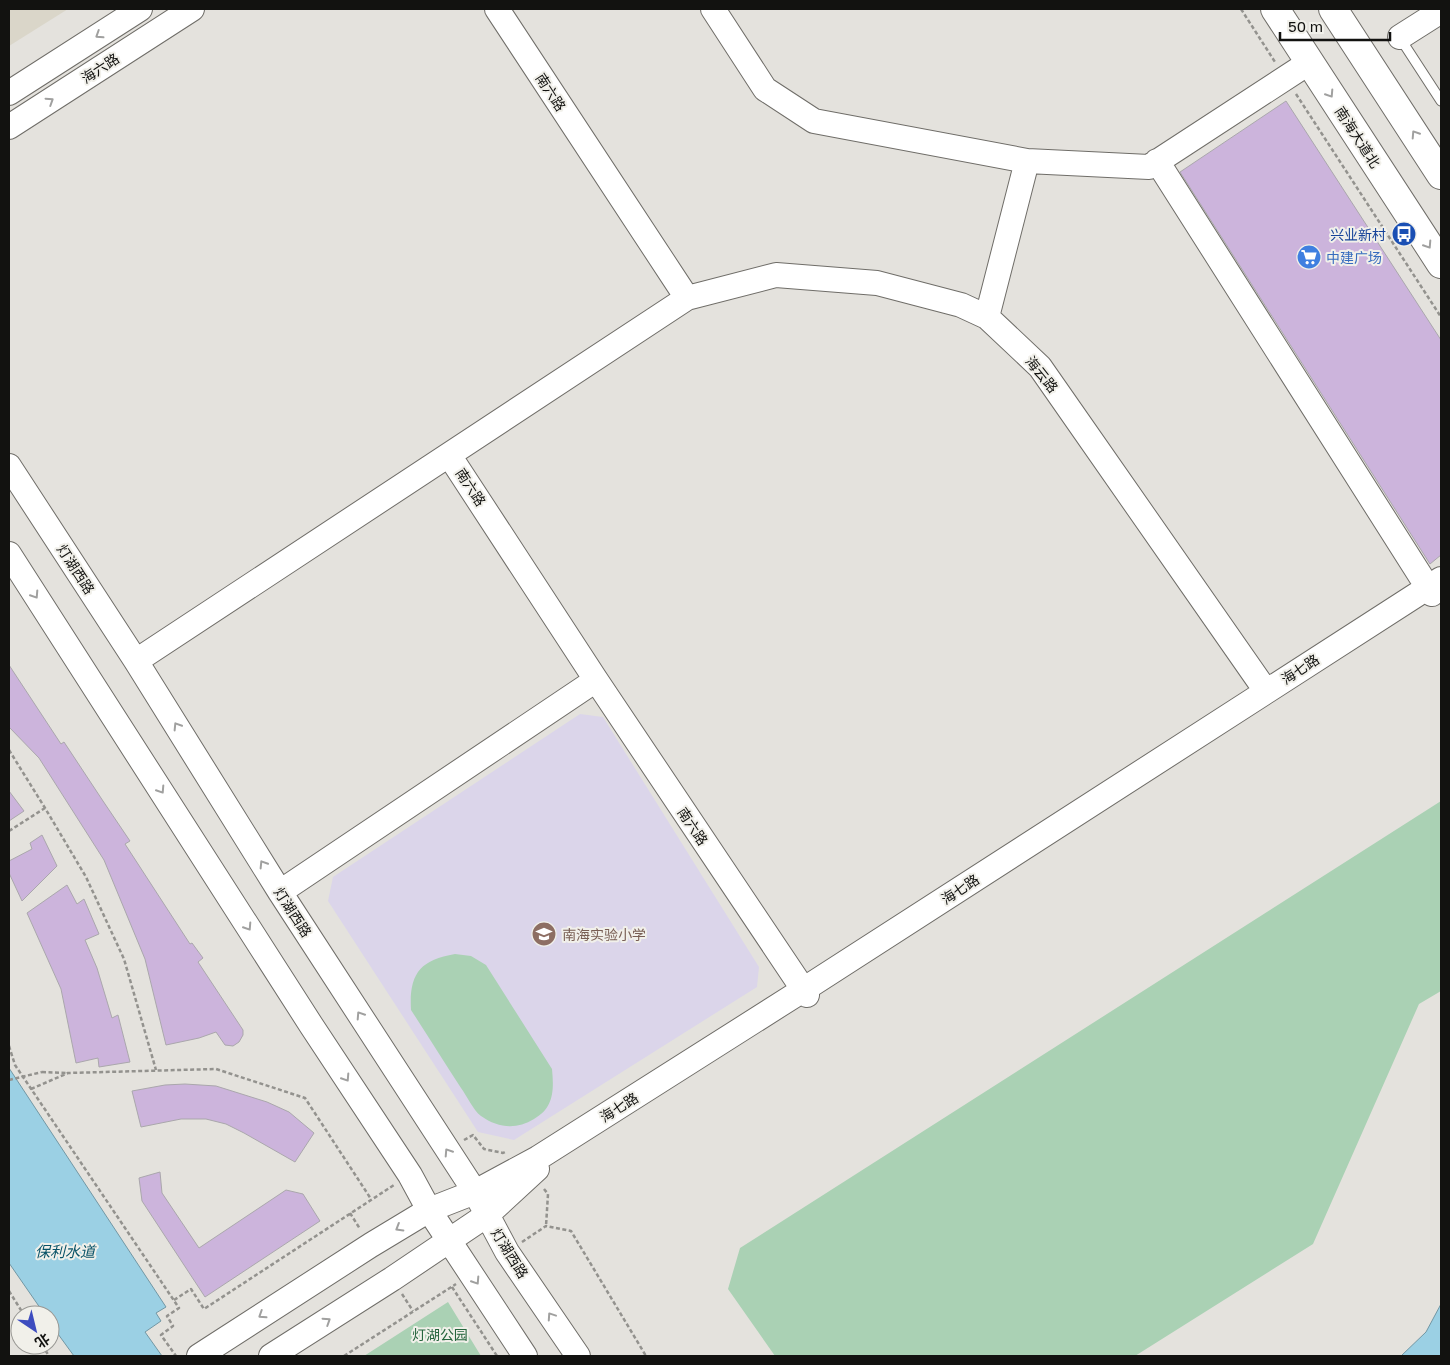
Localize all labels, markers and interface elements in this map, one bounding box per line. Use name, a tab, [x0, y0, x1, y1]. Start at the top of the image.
scale bar	[1280, 10, 1390, 42]
text: 50 m	[1288, 17, 1323, 35]
one-way arrow	[95, 29, 104, 38]
street label: 海六路	[78, 49, 122, 87]
street label: 南六路	[532, 70, 570, 114]
one-way arrow	[1324, 88, 1333, 97]
one-way arrow	[44, 98, 53, 107]
street label: 南海大道北	[1332, 103, 1384, 171]
one-way arrow	[1411, 130, 1421, 139]
bus stop icon: 兴业新村	[1391, 221, 1417, 247]
place label: 兴业新村	[1330, 226, 1386, 243]
one-way arrow	[1422, 239, 1432, 248]
supermarket icon: 中建广场	[1296, 244, 1322, 270]
place label: 中建广场	[1326, 249, 1382, 266]
street label: 海云路	[1022, 352, 1062, 396]
street label: 南六路	[452, 465, 490, 509]
street label: 灯湖西路	[54, 541, 98, 597]
one-way arrow	[29, 589, 38, 598]
street label: 海七路	[1278, 650, 1322, 688]
one-way arrow	[173, 722, 183, 731]
one-way arrow	[154, 785, 164, 794]
street label: 南六路	[674, 804, 712, 848]
one-way arrow	[259, 860, 269, 869]
street label: 海七路	[938, 870, 982, 908]
street label: 灯湖西路	[271, 884, 315, 940]
school or university icon: 南海实验小学	[531, 921, 557, 947]
one-way arrow	[242, 922, 251, 931]
place label: 南海实验小学	[562, 926, 646, 943]
one-way arrow	[357, 1012, 366, 1021]
one-way arrow	[340, 1073, 349, 1082]
street label: 海七路	[597, 1089, 641, 1125]
one-way arrow	[445, 1148, 454, 1157]
one-way arrow	[396, 1222, 405, 1232]
street label: 灯湖西路	[488, 1225, 532, 1281]
water label: 保利水道	[35, 1242, 97, 1260]
one-way arrow	[470, 1276, 479, 1285]
north arrow	[10, 1305, 60, 1355]
one-way arrow	[259, 1309, 268, 1318]
one-way arrow	[548, 1312, 557, 1322]
one-way arrow	[322, 1317, 331, 1327]
park label: 灯湖公园	[412, 1326, 468, 1343]
text: 北	[32, 1330, 53, 1352]

